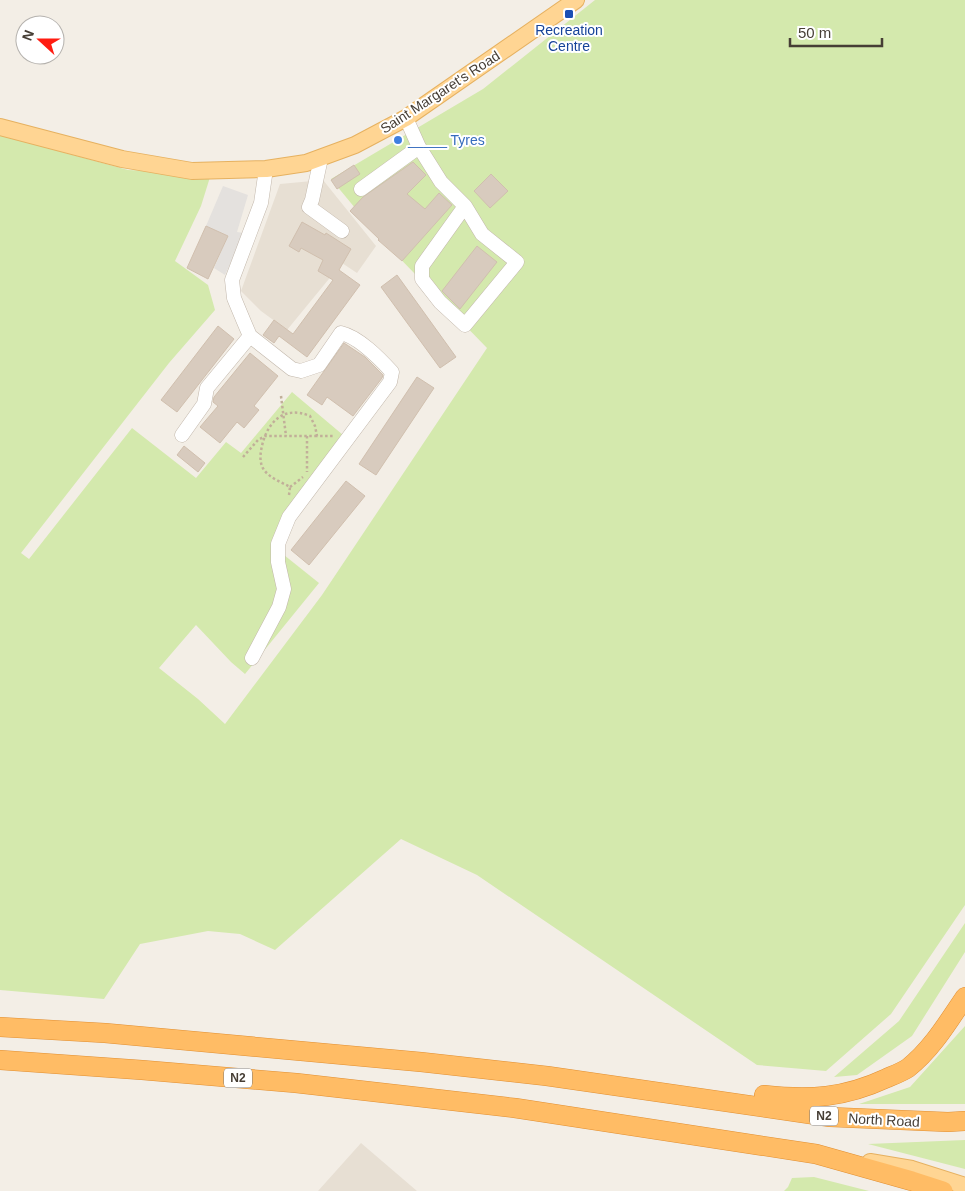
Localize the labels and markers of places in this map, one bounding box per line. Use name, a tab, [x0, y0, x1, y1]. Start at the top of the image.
marker: Recreation Centre	[563, 8, 575, 20]
place label: Recreation Centre	[535, 22, 603, 54]
place label: _____ Tyres	[407, 132, 485, 148]
marker: _____ Tyres	[392, 134, 404, 146]

